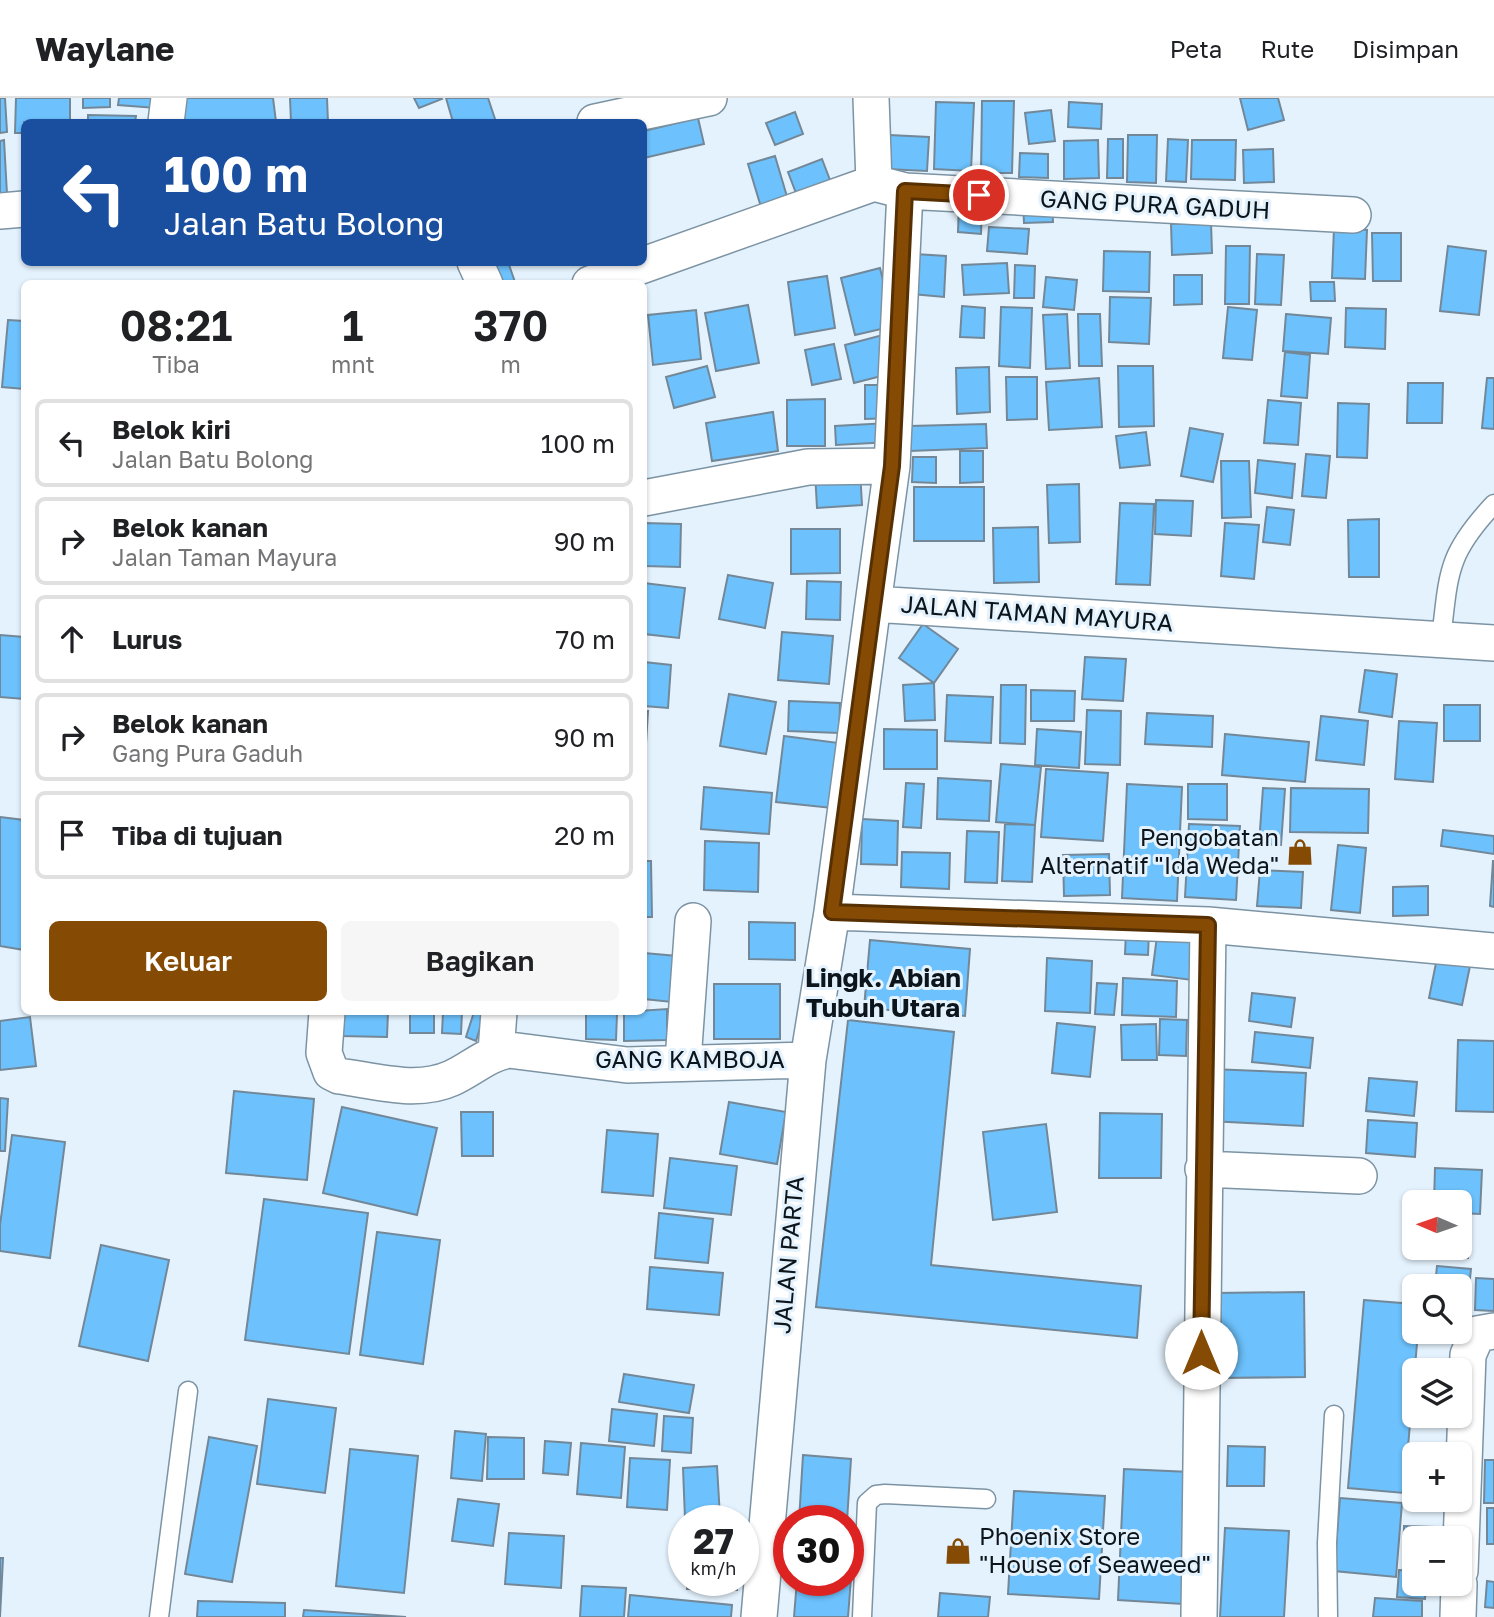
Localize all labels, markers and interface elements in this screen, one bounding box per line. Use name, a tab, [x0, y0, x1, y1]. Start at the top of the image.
text: Waylane	[35, 29, 174, 68]
text: Peta	[1170, 34, 1222, 63]
text: Rute	[1260, 34, 1314, 63]
text: Disimpan	[1352, 34, 1459, 63]
text: 100 m	[164, 144, 308, 203]
icon: left	[49, 147, 140, 238]
pin	[949, 165, 1009, 225]
icon: arrive	[960, 176, 998, 214]
street label: GANG PURA GADUH	[1039, 183, 1271, 224]
text: Jalan Batu Bolong	[164, 204, 444, 242]
text: 08:21	[120, 300, 232, 350]
text: 1	[342, 300, 363, 350]
text: 370	[473, 300, 548, 350]
text: Tiba	[152, 350, 200, 378]
text: mnt	[331, 350, 375, 378]
text: m	[501, 350, 521, 378]
text: Belok kiri	[112, 414, 231, 445]
icon: left	[53, 424, 91, 462]
text: 100 m	[541, 428, 615, 459]
text: Jalan Batu Bolong	[112, 445, 313, 473]
text: Belok kanan	[112, 512, 268, 543]
icon: right	[53, 522, 91, 560]
text: 90 m	[554, 526, 615, 557]
text: Jalan Taman Mayura	[112, 543, 337, 571]
street label: JALAN TAMAN MAYURA	[900, 589, 1174, 636]
icon: ahead	[53, 620, 91, 658]
text: Lurus	[112, 624, 182, 655]
text: 70 m	[556, 624, 615, 655]
text: Belok kanan	[112, 708, 268, 739]
icon: right	[53, 718, 91, 756]
text: 90 m	[554, 722, 615, 753]
text: Gang Pura Gaduh	[112, 739, 303, 767]
icon: arrive	[53, 816, 91, 854]
text: Tiba di tujuan	[112, 820, 282, 851]
text: 20 m	[554, 820, 615, 851]
place label: Pengobatan Alternatif "Ida Weda"	[1040, 822, 1279, 879]
shop icon: Pengobatan Alternatif "Ida Weda"	[1285, 837, 1315, 867]
button: Keluar	[49, 921, 327, 1001]
button: Bagikan	[341, 921, 619, 1001]
district label: Lingk. Abian Tubuh Utara	[805, 962, 961, 1023]
street label: GANG KAMBOJA	[595, 1044, 785, 1073]
street label: JALAN PARTA	[766, 1175, 809, 1335]
north arrow	[1402, 1190, 1472, 1260]
map controls	[1402, 1190, 1472, 1596]
button: search	[1402, 1274, 1472, 1344]
position arrow	[1164, 1316, 1238, 1390]
button: layers	[1402, 1358, 1472, 1428]
button: +	[1402, 1442, 1472, 1512]
speed limit sign: 30	[773, 1505, 864, 1596]
text: 27	[693, 1520, 734, 1562]
place label: Phoenix Store "House of Seaweed"	[979, 1521, 1211, 1578]
button: −	[1402, 1526, 1472, 1596]
shop icon: Phoenix Store "House of Seaweed"	[943, 1536, 973, 1566]
text: km/h	[691, 1557, 736, 1579]

